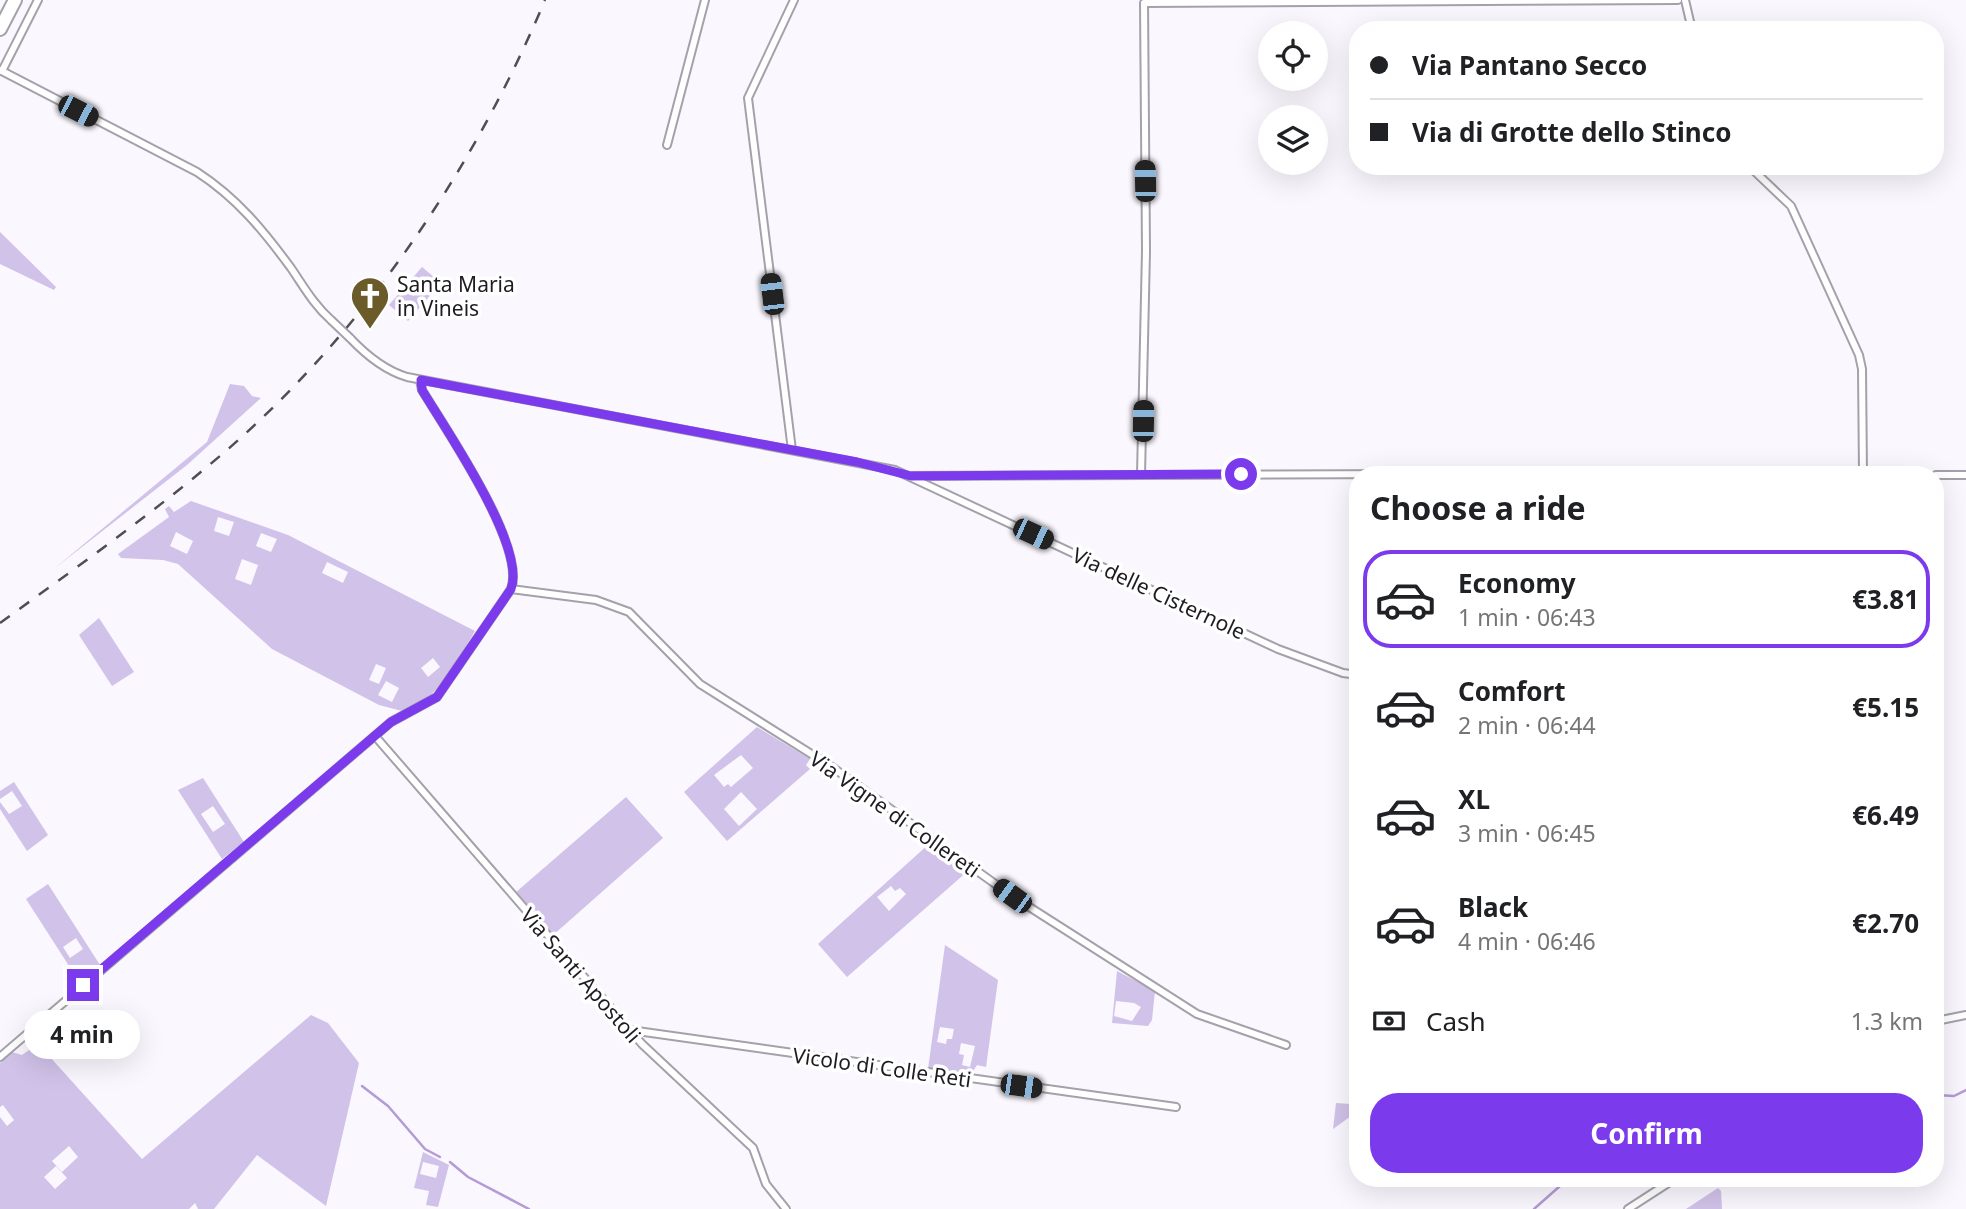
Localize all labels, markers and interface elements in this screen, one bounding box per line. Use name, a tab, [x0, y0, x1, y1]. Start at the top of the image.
map controls	[1258, 21, 1328, 175]
button: locate	[1258, 21, 1328, 91]
text: Via Pantano Secco	[1412, 47, 1647, 83]
car	[55, 92, 102, 130]
button: layers	[1258, 105, 1328, 175]
text: Via di Grotte dello Stinco	[1412, 114, 1731, 150]
car	[1135, 160, 1156, 202]
place label: Santa Maria in Vineis	[397, 270, 515, 322]
car	[760, 272, 785, 316]
church icon: Santa Maria in Vineis	[349, 275, 391, 330]
car	[1133, 400, 1154, 442]
route start	[1225, 458, 1257, 490]
text: Choose a ride	[1370, 486, 1586, 529]
car	[1010, 516, 1057, 552]
street label: Via delle Cisternole	[1068, 541, 1250, 645]
text: Economy	[1458, 565, 1576, 601]
icon: car	[1374, 568, 1437, 631]
text: €3.81	[1852, 581, 1919, 617]
text: 1 min · 06:43	[1458, 601, 1596, 633]
text: Comfort	[1458, 673, 1566, 709]
icon: car	[1374, 676, 1437, 739]
text: €5.15	[1852, 689, 1919, 725]
text: 2 min · 06:44	[1458, 709, 1596, 741]
street label: Via Vigne di Collereti	[804, 745, 986, 883]
text: XL	[1458, 781, 1490, 817]
icon: car	[1374, 784, 1437, 847]
text: €6.49	[1852, 797, 1919, 833]
text: 3 min · 06:45	[1458, 817, 1596, 849]
car	[989, 875, 1036, 917]
text: Black	[1458, 889, 1528, 925]
icon: car	[1374, 892, 1437, 955]
street label: Via Santi Apostoli	[515, 902, 647, 1048]
text: €2.70	[1852, 905, 1919, 941]
text: 4 min · 06:46	[1458, 925, 1596, 957]
route end	[67, 969, 99, 1001]
icon: cash	[1370, 1002, 1408, 1040]
text: Cash	[1426, 1003, 1486, 1039]
text: 1.3 km	[1851, 1005, 1923, 1037]
callout: 4 min	[25, 1010, 141, 1058]
text: 4 min	[50, 1018, 114, 1050]
street label: Vicolo di Colle Reti	[791, 1041, 973, 1093]
car	[999, 1073, 1044, 1099]
button: Confirm	[1370, 1093, 1923, 1173]

